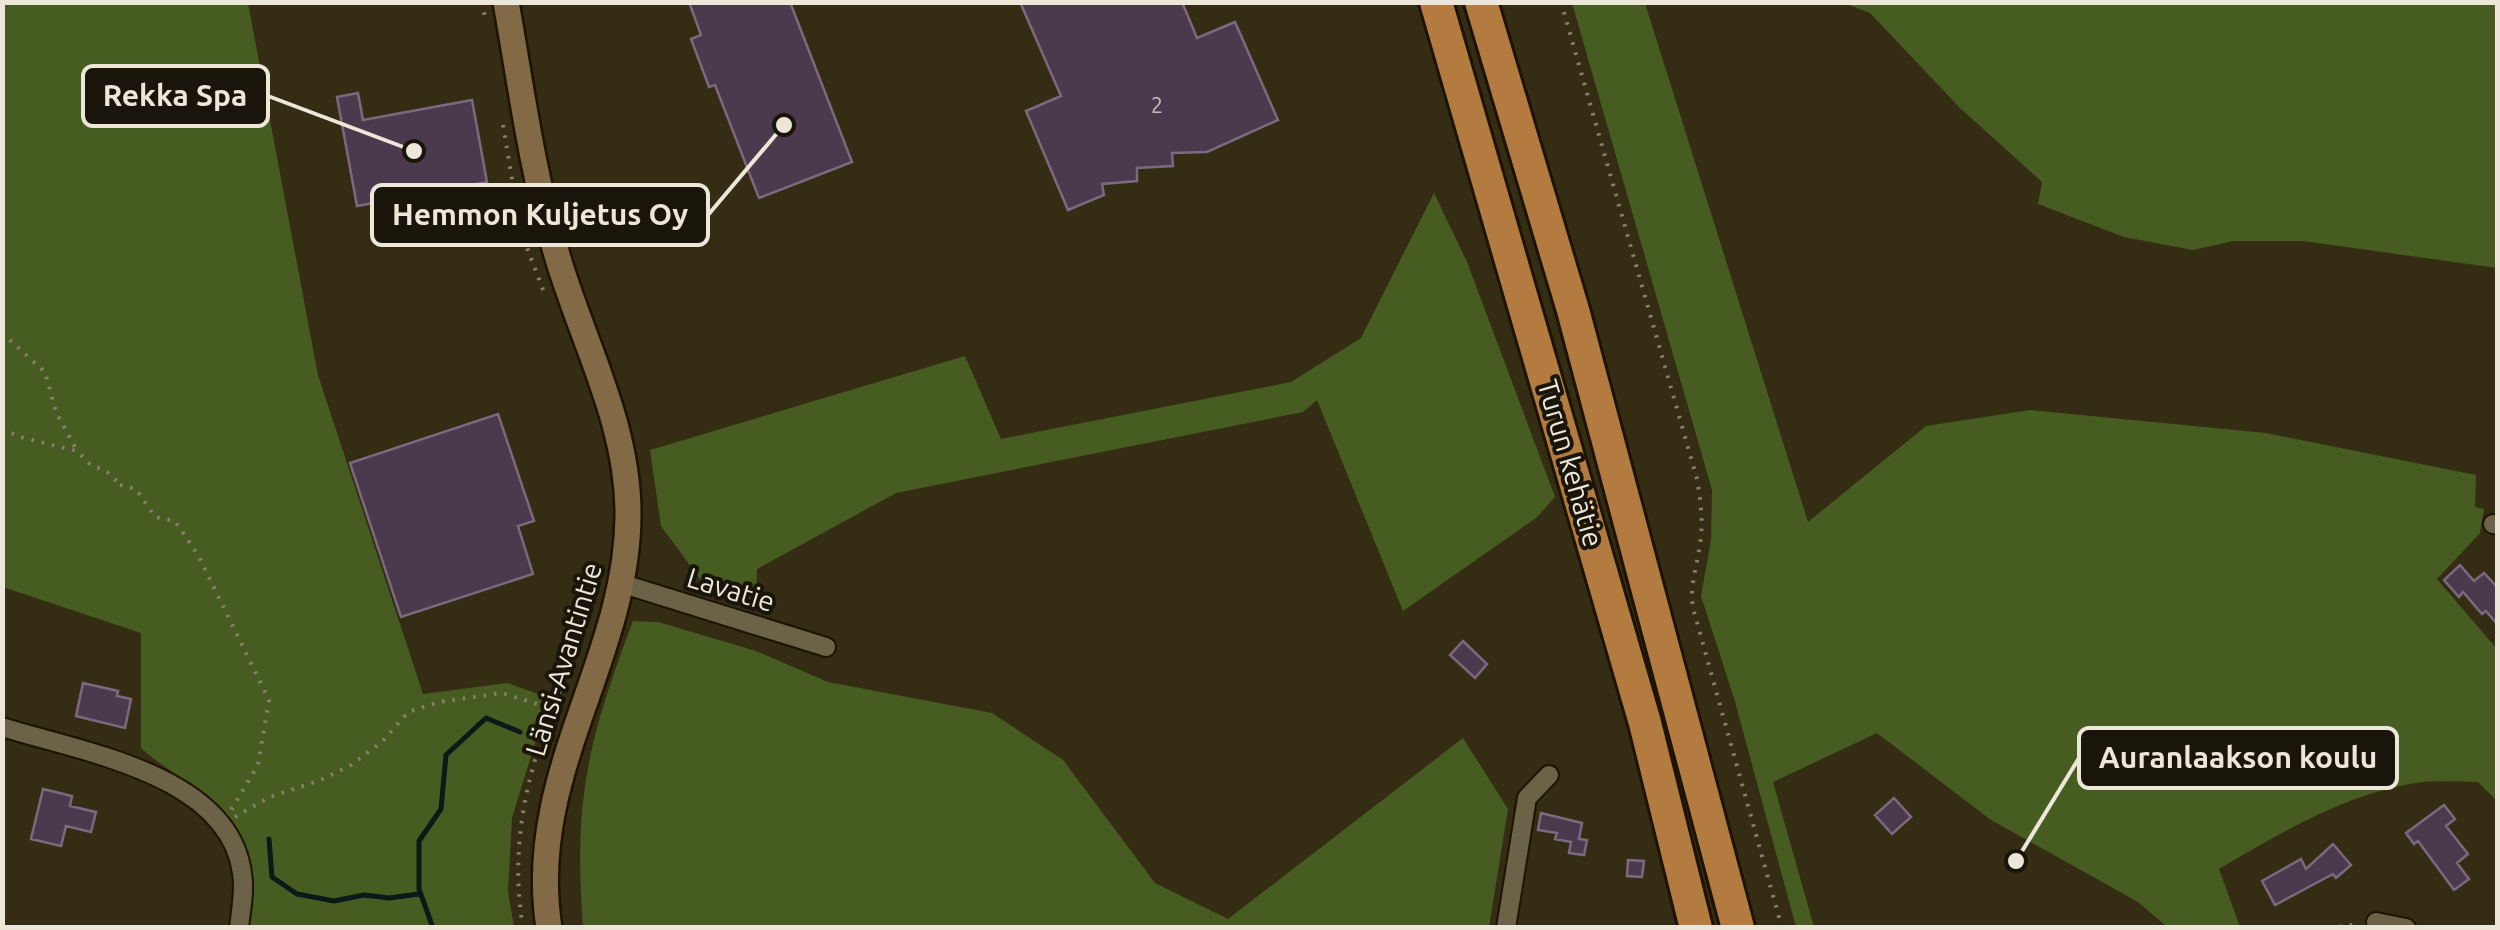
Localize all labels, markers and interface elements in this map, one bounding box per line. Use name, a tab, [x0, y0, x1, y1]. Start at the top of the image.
callout: Rekka Spa	[83, 66, 268, 126]
text: Rekka Spa	[103, 78, 247, 112]
house number: 2	[1151, 92, 1163, 117]
callout: Hemmon Kuljetus Oy	[372, 185, 708, 245]
text: Hemmon Kuljetus Oy	[392, 197, 688, 231]
street label: Turun kehätie	[1532, 376, 1610, 550]
street label: Länsi-Avantintie	[519, 559, 607, 759]
street label: Lavatie	[683, 561, 779, 617]
callout: Auranlaakson koulu	[2079, 728, 2397, 788]
text: Auranlaakson koulu	[2099, 740, 2377, 774]

